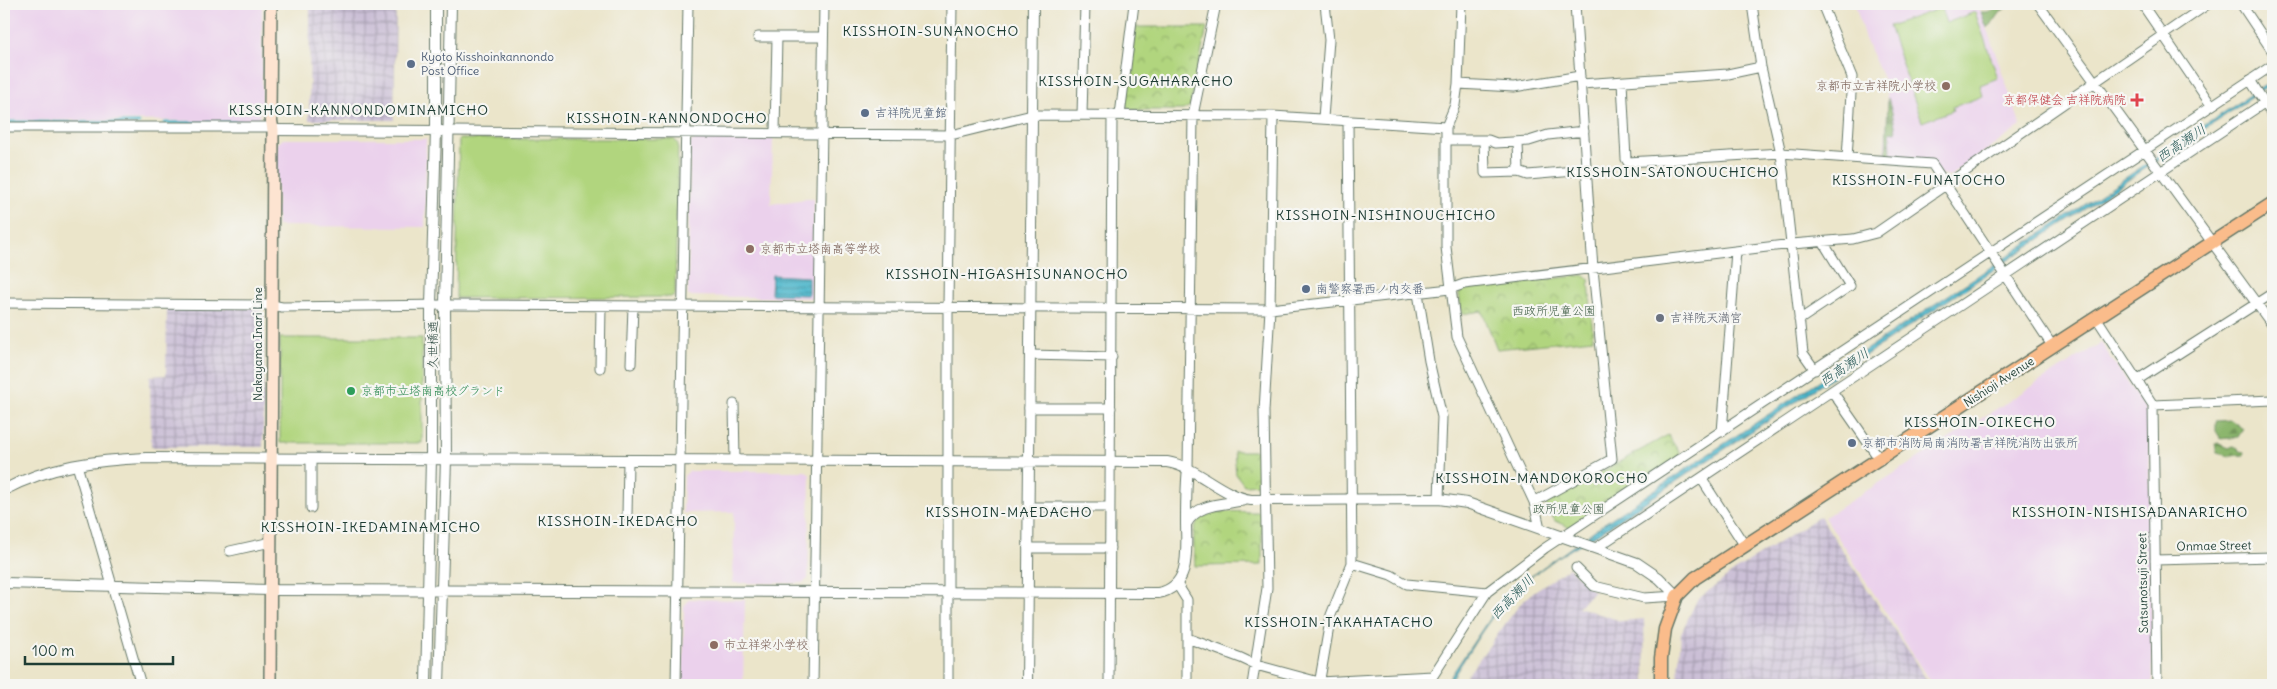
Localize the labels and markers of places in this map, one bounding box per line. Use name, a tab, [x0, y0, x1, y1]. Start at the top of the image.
place label: Kyoto Kisshoinkannondo Post Office	[421, 49, 554, 78]
marker: Kyoto Kisshoinkannondo Post Office	[405, 58, 417, 70]
place label: 京都市立吉祥院小学校	[1816, 78, 1936, 93]
marker: 京都市立吉祥院小学校	[1940, 80, 1952, 92]
place label: 京都保健会 吉祥院病院	[2003, 92, 2126, 107]
marker: 京都保健会 吉祥院病院	[2130, 93, 2144, 107]
place label: 吉祥院児童館	[875, 105, 947, 120]
marker: 吉祥院児童館	[859, 107, 871, 119]
place label: 京都市立塔南高等学校	[760, 241, 880, 256]
marker: 京都市立塔南高等学校	[744, 243, 756, 255]
place label: 南警察署西ノ内交番	[1316, 281, 1424, 296]
marker: 南警察署西ノ内交番	[1300, 283, 1312, 295]
place label: 吉祥院天満宮	[1670, 310, 1742, 325]
marker: 吉祥院天満宮	[1654, 312, 1666, 324]
place label: 京都市立塔南高校グランド	[361, 383, 505, 398]
marker: 京都市立塔南高校グランド	[345, 385, 357, 397]
place label: 京都市消防局南消防署吉祥院消防出張所	[1862, 435, 2078, 450]
marker: 京都市消防局南消防署吉祥院消防出張所	[1846, 437, 1858, 449]
place label: 市立祥栄小学校	[724, 637, 808, 652]
marker: 市立祥栄小学校	[708, 639, 720, 651]

